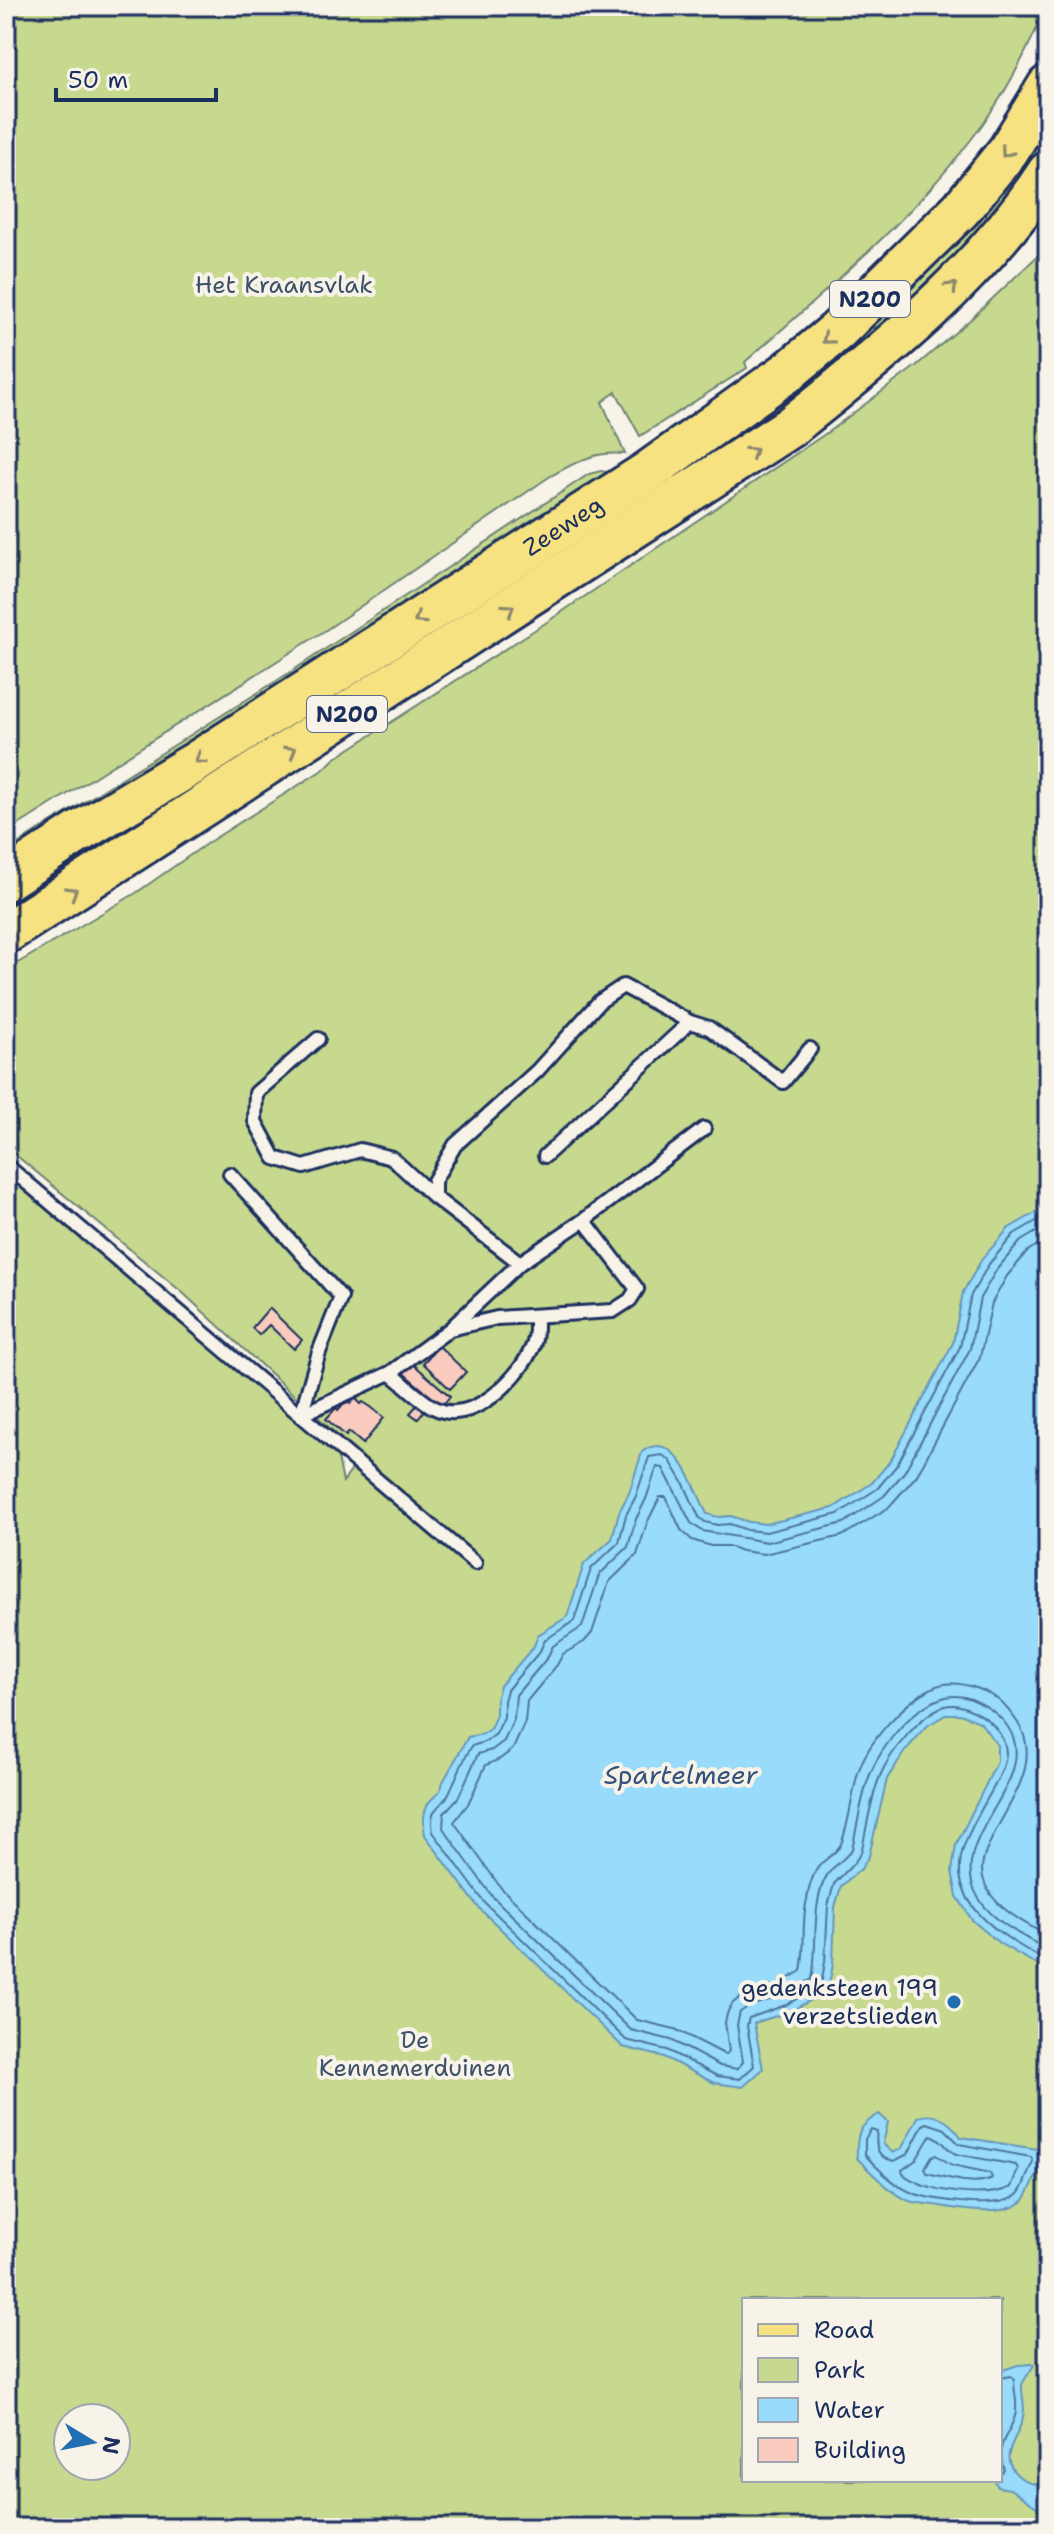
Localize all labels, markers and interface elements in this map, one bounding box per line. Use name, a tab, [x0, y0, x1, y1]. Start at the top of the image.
scale bar	[56, 52, 216, 102]
text: 50 m	[68, 64, 128, 96]
one-way arrow	[1002, 143, 1016, 157]
park label: Het Kraansvlak	[195, 269, 373, 301]
road number: N200	[830, 281, 910, 317]
one-way arrow	[943, 282, 958, 296]
one-way arrow	[821, 329, 836, 344]
one-way arrow	[743, 446, 757, 461]
street label: Zeeweg	[517, 489, 609, 564]
one-way arrow	[500, 604, 514, 619]
one-way arrow	[413, 609, 427, 624]
road number: N200	[307, 696, 387, 732]
one-way arrow	[282, 745, 296, 760]
one-way arrow	[194, 750, 208, 765]
one-way arrow	[63, 886, 78, 902]
water label: Spartelmeer	[604, 1757, 759, 1792]
place label: gedenksteen 199 verzetslieden	[741, 1972, 938, 2032]
marker: gedenksteen 199 verzetslieden	[945, 1993, 963, 2011]
park label: De Kennemerduinen	[319, 2024, 511, 2084]
legend	[742, 2298, 1002, 2482]
text: Road	[814, 2314, 874, 2346]
text: Park	[814, 2354, 866, 2386]
text: Water	[814, 2394, 885, 2426]
north arrow	[52, 2402, 132, 2482]
text: N	[95, 2434, 127, 2456]
text: Building	[814, 2434, 906, 2466]

